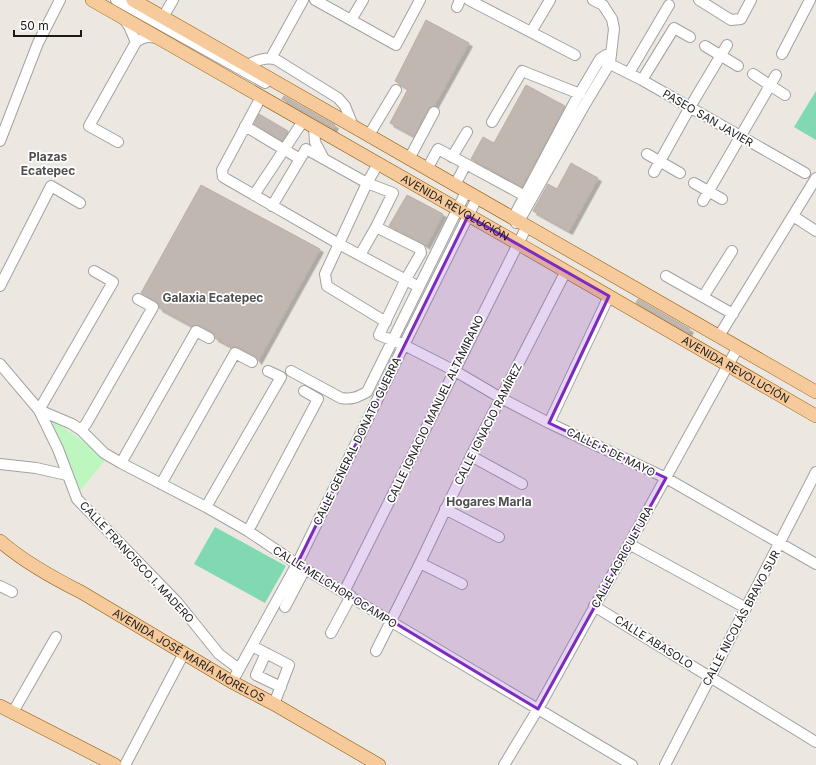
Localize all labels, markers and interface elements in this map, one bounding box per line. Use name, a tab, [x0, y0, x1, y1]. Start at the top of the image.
scale bar	[14, 12, 81, 38]
text: 50 m	[20, 18, 49, 33]
street label: PASEO SAN JAVIER	[660, 86, 756, 150]
district label: Plazas Ecatepec	[21, 149, 75, 178]
street label: AVENIDA REVOLUCIÓN	[398, 171, 511, 244]
district label: Galaxia Ecatepec	[163, 290, 263, 305]
street label: CALLE IGNACIO MANUEL ALTAMIRANO	[383, 313, 487, 505]
street label: AVENIDA REVOLUCIÓN	[679, 333, 792, 406]
street label: CALLE GENERAL DONATO GUERRA	[310, 354, 404, 527]
street label: CALLE IGNACIO RAMÍREZ	[451, 361, 525, 487]
street label: CALLE 5 DE MAYO	[564, 424, 658, 480]
district label: Hogares Marla	[446, 494, 532, 509]
street label: CALLE FRANCISCO I. MADERO	[77, 498, 197, 626]
street label: CALLE AGRICULTURA	[588, 503, 656, 610]
street label: CALLE MELCHOR OCAMPO	[270, 543, 400, 631]
street label: CALLE NICOLÁS BRAVO SUR	[699, 548, 783, 688]
street label: AVENIDA JOSÉ MARÍA MORELOS	[110, 606, 267, 705]
street label: CALLE ABASOLO	[612, 612, 696, 672]

